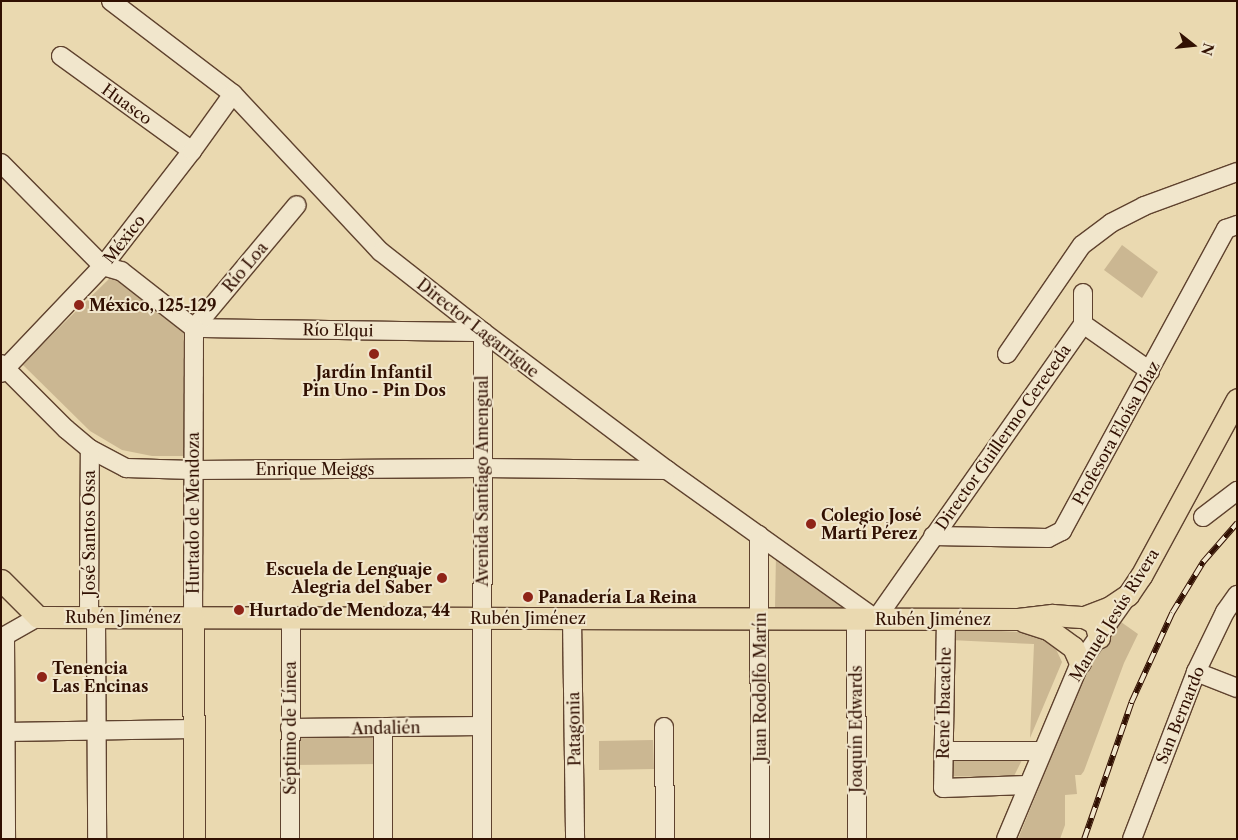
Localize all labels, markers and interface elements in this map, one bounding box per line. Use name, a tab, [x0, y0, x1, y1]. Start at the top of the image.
north arrow	[1168, 20, 1218, 70]
text: N	[1197, 41, 1218, 57]
street label: Huasco	[98, 80, 156, 128]
street label: México	[99, 211, 149, 267]
street label: Río Loa	[219, 238, 271, 296]
street label: Director Lagarrigue	[413, 274, 543, 382]
place label: México, 125-129	[89, 295, 217, 315]
marker: México, 125-129	[73, 299, 85, 311]
street label: Río Elqui	[302, 320, 374, 340]
street label: Director Guillermo Cereceda	[931, 340, 1075, 534]
marker: Jardín Infantil Pin Uno - Pin Dos	[368, 348, 380, 360]
street label: Profesora Eloísa Díaz	[1068, 357, 1164, 509]
place label: Jardín Infantil Pin Uno - Pin Dos	[302, 362, 446, 400]
street label: Avenida Santiago Amengual	[472, 375, 492, 587]
street label: Hurtado de Mendoza	[183, 432, 203, 594]
street label: Enrique Meiggs	[256, 459, 374, 479]
street label: José Santos Ossa	[79, 470, 99, 596]
place label: Colegio José Martí Pérez	[821, 505, 922, 543]
marker: Colegio José Martí Pérez	[805, 518, 817, 530]
street label: Manuel Jesús Rivera	[1065, 545, 1163, 685]
place label: Escuela de Lenguaje Alegria del Saber	[265, 559, 432, 597]
marker: Escuela de Lenguaje Alegria del Saber	[436, 572, 448, 584]
place label: Panadería La Reina	[538, 587, 697, 607]
marker: Panadería La Reina	[522, 591, 534, 603]
place label: Hurtado de Mendoza, 44	[249, 600, 450, 620]
marker: Hurtado de Mendoza, 44	[233, 604, 245, 616]
street label: Rubén Jiménez	[65, 607, 181, 627]
street label: Rubén Jiménez	[470, 608, 586, 628]
street label: Rubén Jiménez	[875, 609, 991, 629]
street label: Juan Rodolfo Marín	[750, 612, 770, 762]
street label: René Ibacache	[933, 647, 955, 759]
place label: Tenencia Las Encinas	[52, 658, 148, 696]
street label: Séptimo de Línea	[280, 661, 300, 795]
street label: San Bernardo	[1152, 663, 1208, 767]
street label: Joaquín Edwards	[846, 665, 866, 793]
marker: Tenencia Las Encinas	[36, 671, 48, 683]
street label: Patagonia	[564, 692, 584, 766]
street label: Andalién	[352, 718, 420, 738]

